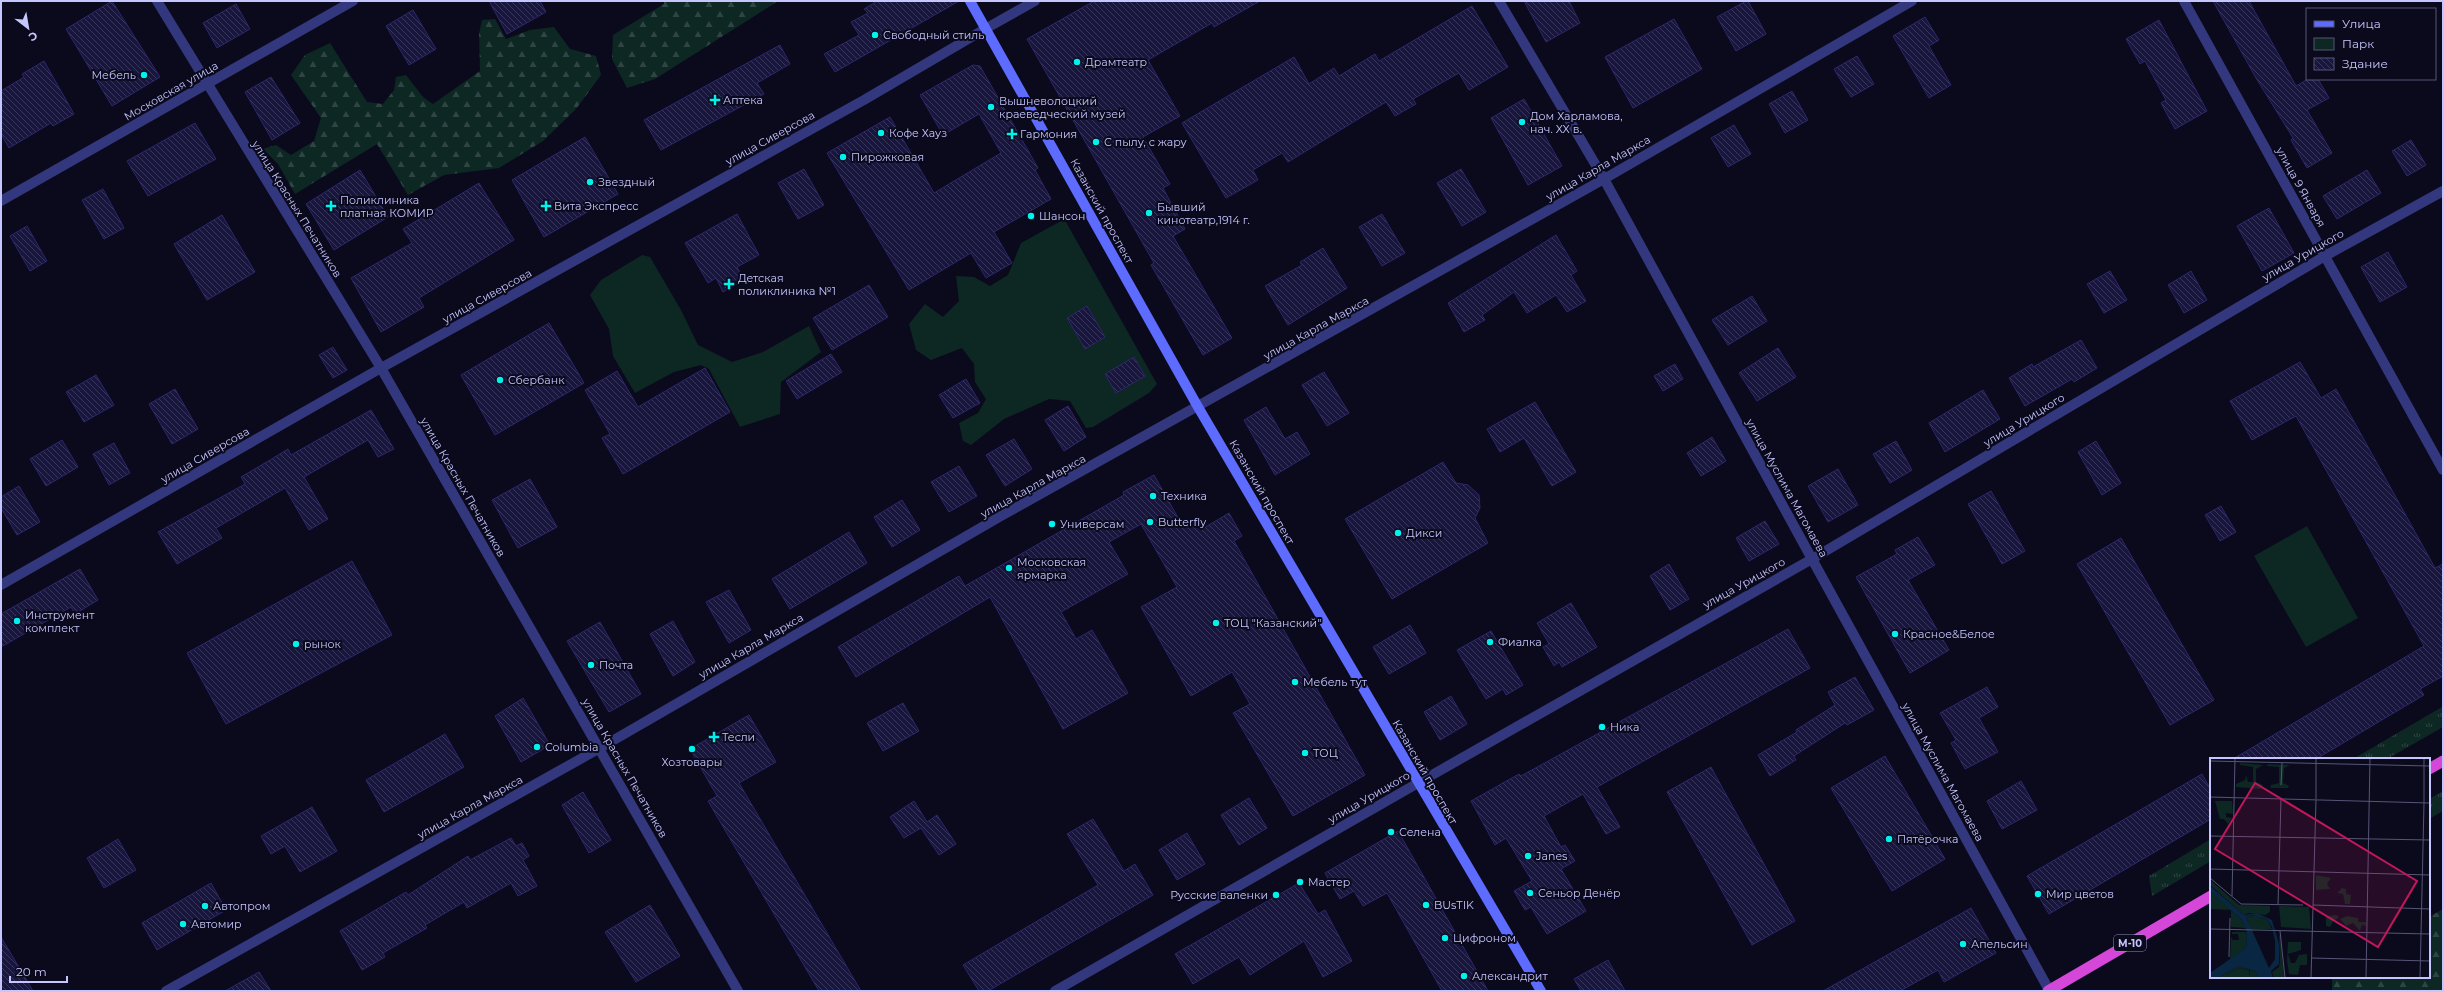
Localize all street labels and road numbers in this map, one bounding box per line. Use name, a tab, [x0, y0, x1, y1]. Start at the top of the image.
street label: Московская улица	[121, 58, 221, 124]
street label: улица Сиверсова	[722, 108, 817, 169]
street label: улица Карла Маркса	[1542, 132, 1653, 204]
street label: улица Красных Печатников	[249, 137, 345, 280]
street label: улица 9 Января	[2273, 144, 2329, 229]
street label: Казанский проспект	[1067, 156, 1137, 267]
street label: улица Урицкого	[2259, 226, 2346, 285]
street label: улица Сиверсова	[439, 266, 534, 327]
street label: улица Карла Маркса	[1260, 293, 1371, 363]
street label: улица Урицкого	[1980, 390, 2067, 450]
street label: улица Красных Печатников	[417, 414, 509, 559]
street label: улица Муслима Магомаева	[1743, 415, 1831, 560]
street label: улица Сиверсова	[157, 424, 252, 487]
street label: Казанский проспект	[1226, 437, 1298, 547]
street label: улица Карла Маркса	[977, 451, 1088, 521]
street label: улица Урицкого	[1699, 555, 1788, 612]
street label: улица Карла Маркса	[695, 610, 806, 682]
street label: улица Красных Печатников	[579, 695, 671, 840]
street label: улица Муслима Магомаева	[1899, 699, 1987, 844]
street label: Казанский проспект	[1389, 717, 1461, 827]
street label: улица Урицкого	[1325, 768, 1412, 827]
street label: улица Карла Маркса	[414, 772, 525, 842]
road number: М-10	[2114, 935, 2146, 951]

